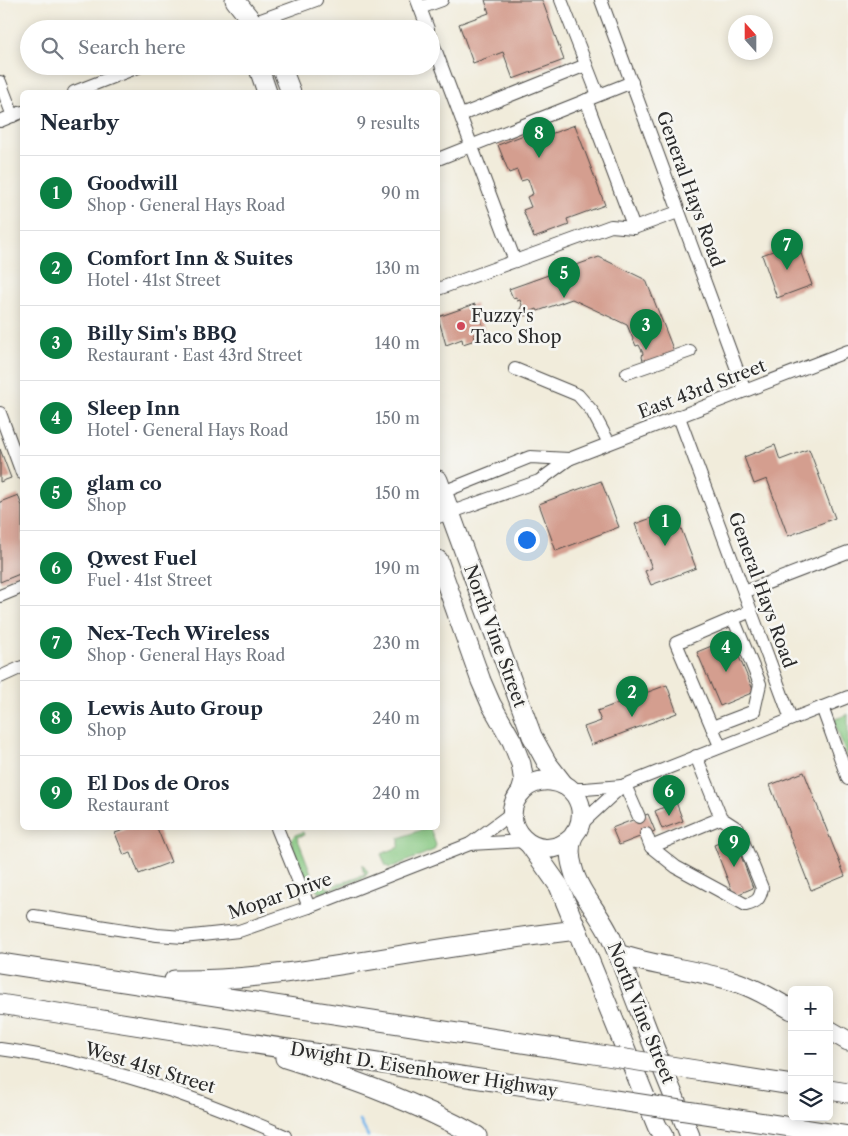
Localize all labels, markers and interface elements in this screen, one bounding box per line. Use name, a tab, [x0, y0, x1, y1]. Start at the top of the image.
north arrow	[728, 15, 773, 60]
search box	[20, 20, 440, 75]
icon: search	[38, 34, 66, 62]
text: Search here	[78, 36, 186, 59]
street label: General Hays Road	[652, 108, 728, 270]
text: Nearby	[40, 110, 119, 135]
text: 9 results	[357, 113, 420, 133]
pin: 8	[523, 117, 555, 158]
text: Goodwill	[87, 172, 178, 195]
text: 1	[52, 183, 60, 203]
text: 90 m	[381, 183, 420, 203]
text: Shop · General Hays Road	[87, 195, 285, 215]
pin: 7	[771, 229, 803, 270]
text: Comfort Inn & Suites	[87, 247, 293, 270]
pin: 5	[548, 257, 580, 298]
text: 2	[51, 258, 61, 278]
text: 130 m	[375, 258, 420, 278]
text: Hotel · 41st Street	[87, 270, 221, 290]
place label: Fuzzy's Taco Shop	[471, 305, 562, 348]
pin: 3	[630, 309, 662, 350]
marker: Fuzzy's Taco Shop	[455, 320, 467, 332]
text: Billy Sim's BBQ	[87, 322, 237, 345]
text: 3	[51, 333, 61, 353]
text: 140 m	[375, 333, 420, 353]
text: Restaurant · East 43rd Street	[87, 345, 302, 365]
street label: East 43rd Street	[635, 354, 770, 424]
text: Sleep Inn	[87, 397, 180, 420]
text: 4	[51, 408, 61, 428]
text: 150 m	[375, 408, 420, 428]
text: Hotel · General Hays Road	[87, 420, 289, 440]
text: glam co	[87, 472, 162, 495]
text: 5	[52, 483, 60, 503]
text: 150 m	[375, 483, 420, 503]
text: Shop	[87, 495, 126, 515]
pin: 1	[649, 505, 681, 546]
street label: General Hays Road	[724, 509, 800, 671]
your location	[514, 527, 540, 553]
text: Qwest Fuel	[87, 547, 197, 570]
text: 6	[51, 558, 61, 578]
text: 190 m	[375, 558, 420, 578]
street label: North Vine Street	[459, 562, 531, 711]
text: Fuel · 41st Street	[87, 570, 212, 590]
text: Nex-Tech Wireless	[87, 622, 270, 645]
pin: 4	[710, 631, 742, 672]
text: 7	[52, 633, 60, 653]
text: 230 m	[373, 633, 420, 653]
text: Shop · General Hays Road	[87, 645, 285, 665]
pin: 2	[616, 676, 648, 717]
text: Lewis Auto Group	[87, 697, 263, 720]
text: 8	[51, 708, 61, 728]
text: 240 m	[372, 708, 420, 728]
text: Shop	[87, 720, 126, 740]
text: El Dos de Oros	[87, 772, 229, 795]
pin: 6	[653, 775, 685, 816]
text: 9	[51, 783, 61, 803]
text: 240 m	[372, 783, 420, 803]
text: Restaurant	[87, 795, 169, 815]
pin: 9	[718, 826, 750, 867]
street label: Mopar Drive	[225, 868, 335, 924]
street label: North Vine Street	[603, 939, 680, 1087]
map controls	[788, 986, 833, 1121]
button: +	[788, 986, 833, 1031]
button: −	[788, 1031, 833, 1076]
street label: West 41st Street	[81, 1037, 218, 1098]
street label: Dwight D. Eisenhower Highway	[289, 1038, 560, 1102]
button: layers	[788, 1076, 833, 1121]

